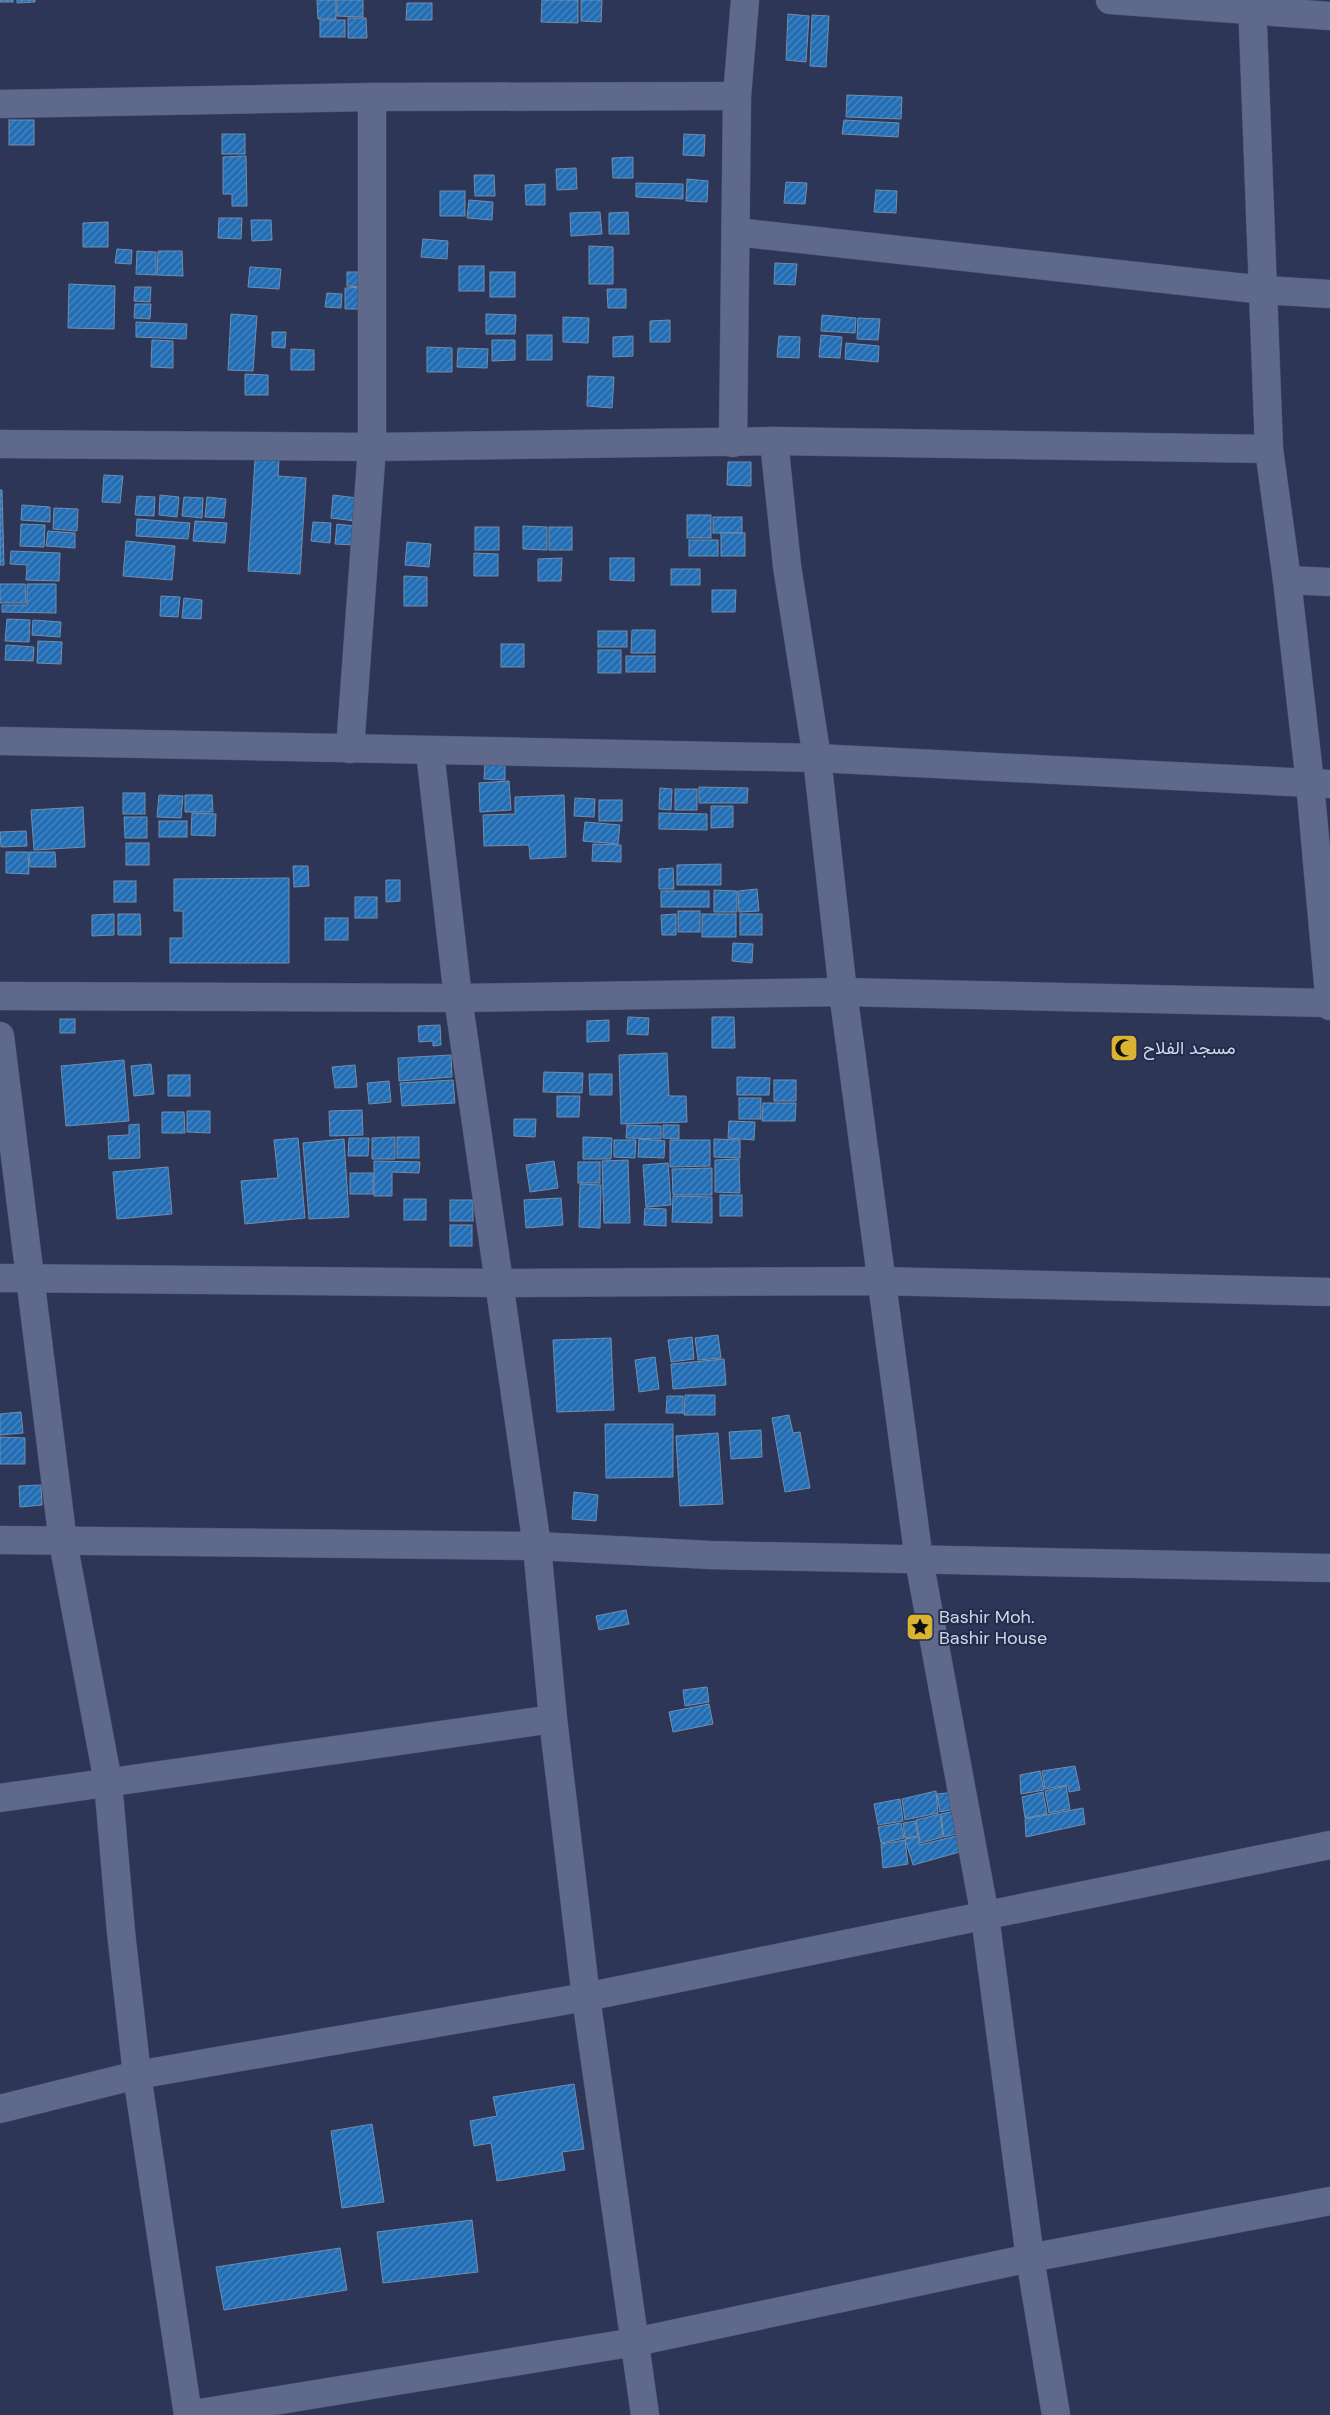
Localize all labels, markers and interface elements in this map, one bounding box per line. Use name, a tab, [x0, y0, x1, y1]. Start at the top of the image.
mosque icon: مسجد الفلاح	[1109, 1033, 1139, 1063]
place label: مسجد الفلاح	[1143, 1036, 1236, 1060]
place label: Bashir Moh. Bashir House	[939, 1605, 1047, 1650]
place icon: Bashir Moh. Bashir House	[905, 1612, 935, 1642]

